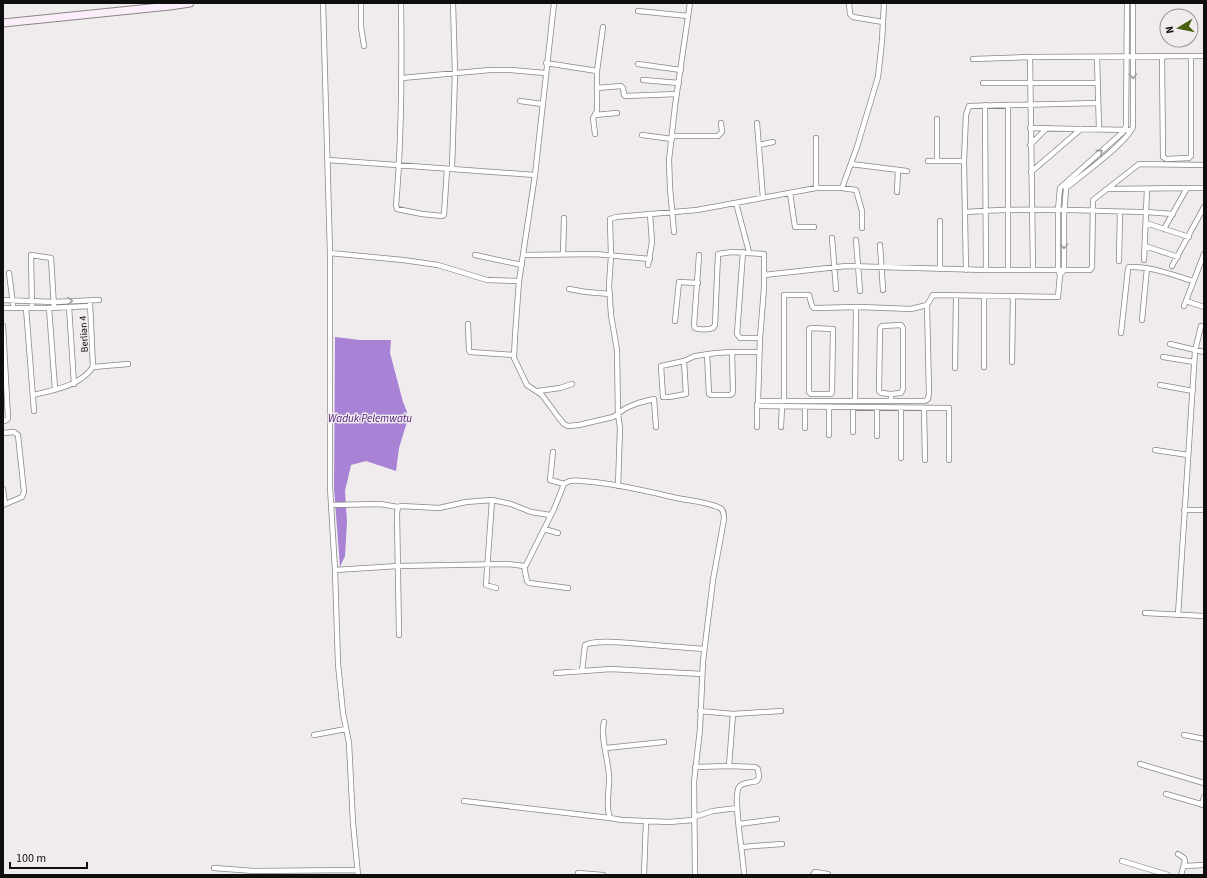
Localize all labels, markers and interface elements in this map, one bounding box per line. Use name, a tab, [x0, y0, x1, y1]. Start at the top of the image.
north arrow	[1159, 8, 1199, 48]
text: N	[1162, 25, 1178, 35]
one-way arrow	[1129, 73, 1137, 79]
one-way arrow	[1096, 150, 1103, 157]
one-way arrow	[1060, 243, 1068, 249]
one-way arrow	[67, 297, 73, 305]
street label: Berlian 4	[76, 315, 92, 353]
water label: Waduk Pelemwatu	[328, 411, 412, 426]
scale bar	[10, 844, 87, 870]
text: 100 m	[16, 850, 46, 867]

